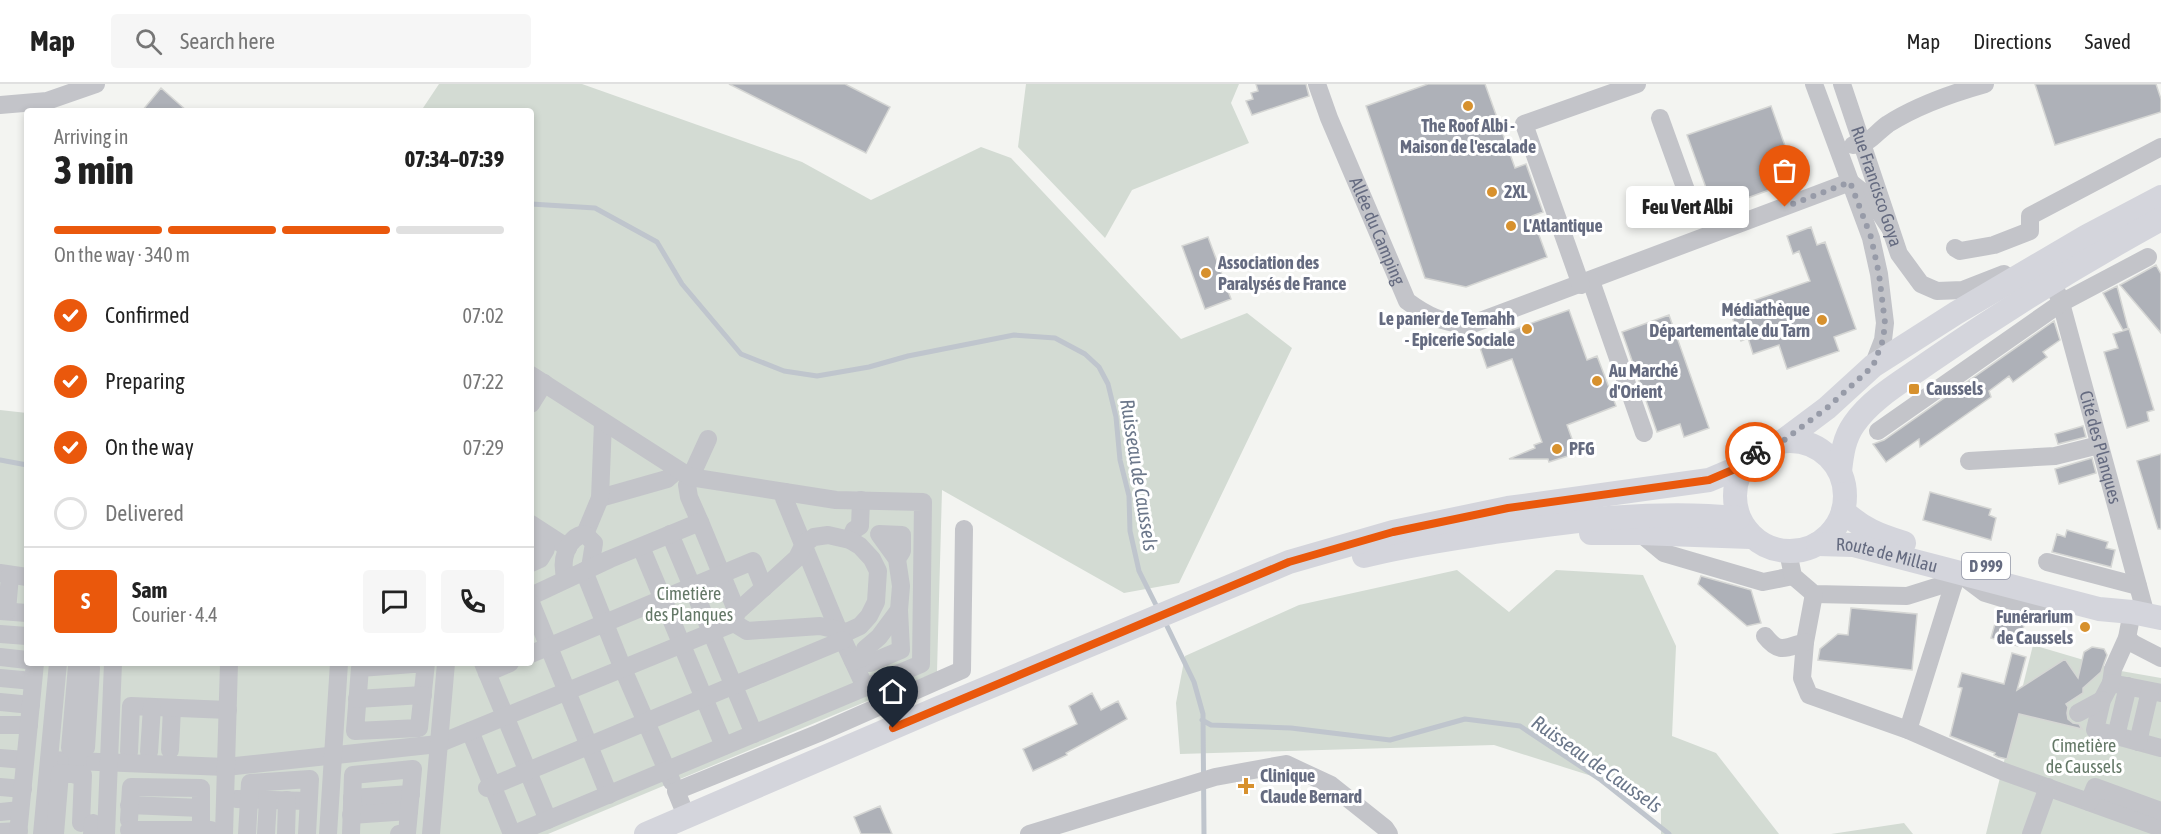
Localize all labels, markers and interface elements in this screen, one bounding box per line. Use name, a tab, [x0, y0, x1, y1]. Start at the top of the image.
search box	[111, 14, 531, 68]
text: Map	[30, 25, 75, 57]
icon: search	[132, 25, 165, 58]
text: Search here	[180, 28, 275, 54]
text: Map	[1906, 29, 1940, 53]
text: Directions	[1973, 29, 2052, 53]
text: Saved	[2085, 29, 2131, 53]
marker: The Roof Albi - Maison de l'escalade	[1461, 99, 1475, 113]
place label: The Roof Albi - Maison de l'escalade	[1400, 115, 1536, 157]
street label: Rue Francisco Goya	[1847, 123, 1907, 249]
text: Arriving in	[54, 125, 128, 148]
pin	[1759, 145, 1810, 207]
text: 07:34–07:39	[405, 146, 504, 172]
text: 3 min	[54, 148, 134, 192]
icon: bag	[1768, 154, 1801, 187]
street label: Allée du Camping	[1345, 174, 1410, 288]
place label: 2XL	[1504, 181, 1528, 202]
marker: 2XL	[1485, 185, 1499, 199]
callout: Feu Vert Albi	[1626, 186, 1749, 228]
text: Feu Vert Albi	[1642, 195, 1733, 218]
place label: L'Atlantique	[1523, 215, 1603, 236]
marker: L'Atlantique	[1504, 219, 1518, 233]
text: On the way · 340 m	[54, 243, 190, 266]
place label: Association des Paralysés de France	[1217, 252, 1346, 294]
marker: Association des Paralysés de France	[1199, 266, 1213, 280]
icon: check	[54, 299, 87, 332]
place label: Médiathèque Départementale du Tarn	[1649, 299, 1810, 341]
text: Confirmed	[105, 302, 190, 328]
text: 07:02	[462, 304, 504, 327]
place label: Le panier de Temahh - Epicerie Sociale	[1379, 308, 1515, 350]
marker: Médiathèque Départementale du Tarn	[1815, 313, 1829, 327]
marker: Le panier de Temahh - Epicerie Sociale	[1520, 322, 1534, 336]
place label: Au Marché d'Orient	[1608, 360, 1678, 402]
icon: check	[54, 365, 87, 398]
text: Preparing	[105, 368, 185, 394]
text: 07:22	[463, 370, 504, 393]
marker: Au Marché d'Orient	[1590, 374, 1604, 388]
place label: Caussels	[1926, 378, 1984, 399]
marker: Caussels	[1907, 382, 1921, 396]
street label: Cité des Planques	[2075, 388, 2126, 506]
water label: Ruisseau de Caussels	[1116, 397, 1163, 553]
courier	[1725, 422, 1785, 482]
icon: check	[54, 431, 87, 464]
text: On the way	[105, 434, 194, 460]
text: 07:29	[463, 436, 504, 459]
icon: bike	[1739, 436, 1772, 469]
place label: PFG	[1569, 438, 1595, 459]
marker: PFG	[1550, 442, 1564, 456]
text: Delivered	[105, 500, 184, 526]
street label: Route de Millau	[1836, 534, 1940, 577]
road number: D 999	[1962, 553, 2010, 579]
button: chat	[363, 570, 426, 633]
button: phone	[441, 570, 504, 633]
text: Sam	[132, 577, 167, 603]
park label: Cimetière des Planques	[645, 583, 733, 625]
text: S	[81, 588, 90, 614]
text: Courier · 4.4	[132, 603, 218, 626]
place label: Funérarium de Caussels	[1996, 606, 2074, 648]
marker: Funérarium de Caussels	[2078, 620, 2092, 634]
pin	[867, 666, 918, 728]
icon: home	[876, 675, 909, 708]
water label: Ruisseau de Caussels	[1528, 710, 1667, 817]
park label: Cimetière de Caussels	[2046, 735, 2122, 777]
place label: Clinique Claude Bernard	[1260, 765, 1362, 807]
marker: Clinique Claude Bernard	[1237, 777, 1255, 795]

